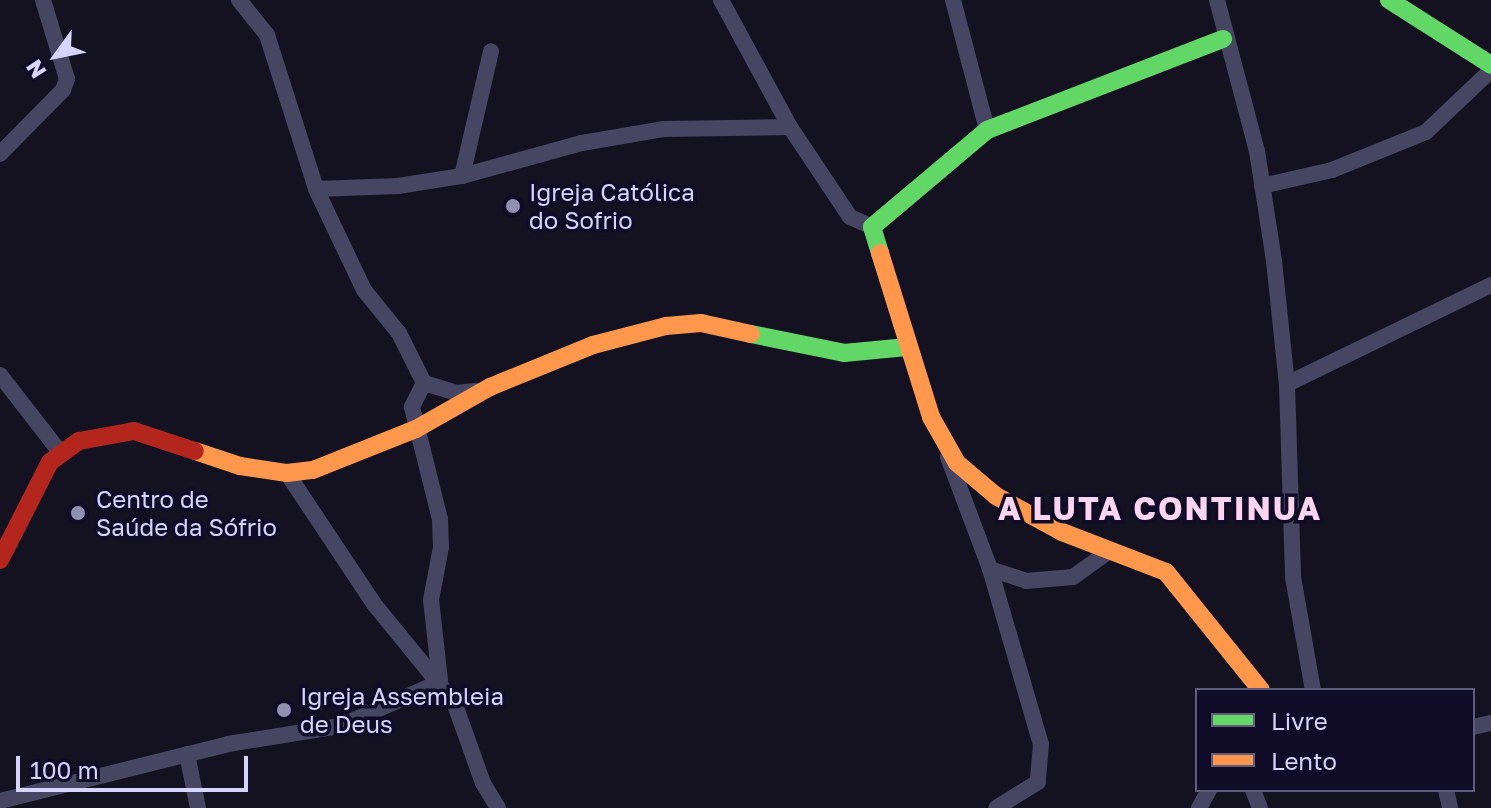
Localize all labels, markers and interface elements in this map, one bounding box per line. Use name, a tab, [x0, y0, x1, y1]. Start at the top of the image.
north arrow	[16, 16, 96, 96]
text: N	[20, 55, 51, 84]
place label: Igreja Católica do Sofrio	[529, 178, 695, 234]
marker: Igreja Católica do Sofrio	[504, 197, 522, 215]
place label: Centro de Saúde da Sófrio	[96, 485, 277, 541]
district label: A LUTA CONTINUA	[998, 489, 1322, 527]
marker: Centro de Saúde da Sófrio	[67, 502, 89, 524]
place label: Igreja Assembleia de Deus	[300, 682, 504, 738]
legend	[1195, 688, 1475, 792]
marker: Igreja Assembleia de Deus	[275, 701, 293, 719]
text: Livre	[1271, 706, 1328, 735]
scale bar	[20, 740, 252, 790]
text: Lento	[1271, 746, 1337, 775]
text: 100 m	[30, 755, 99, 784]

